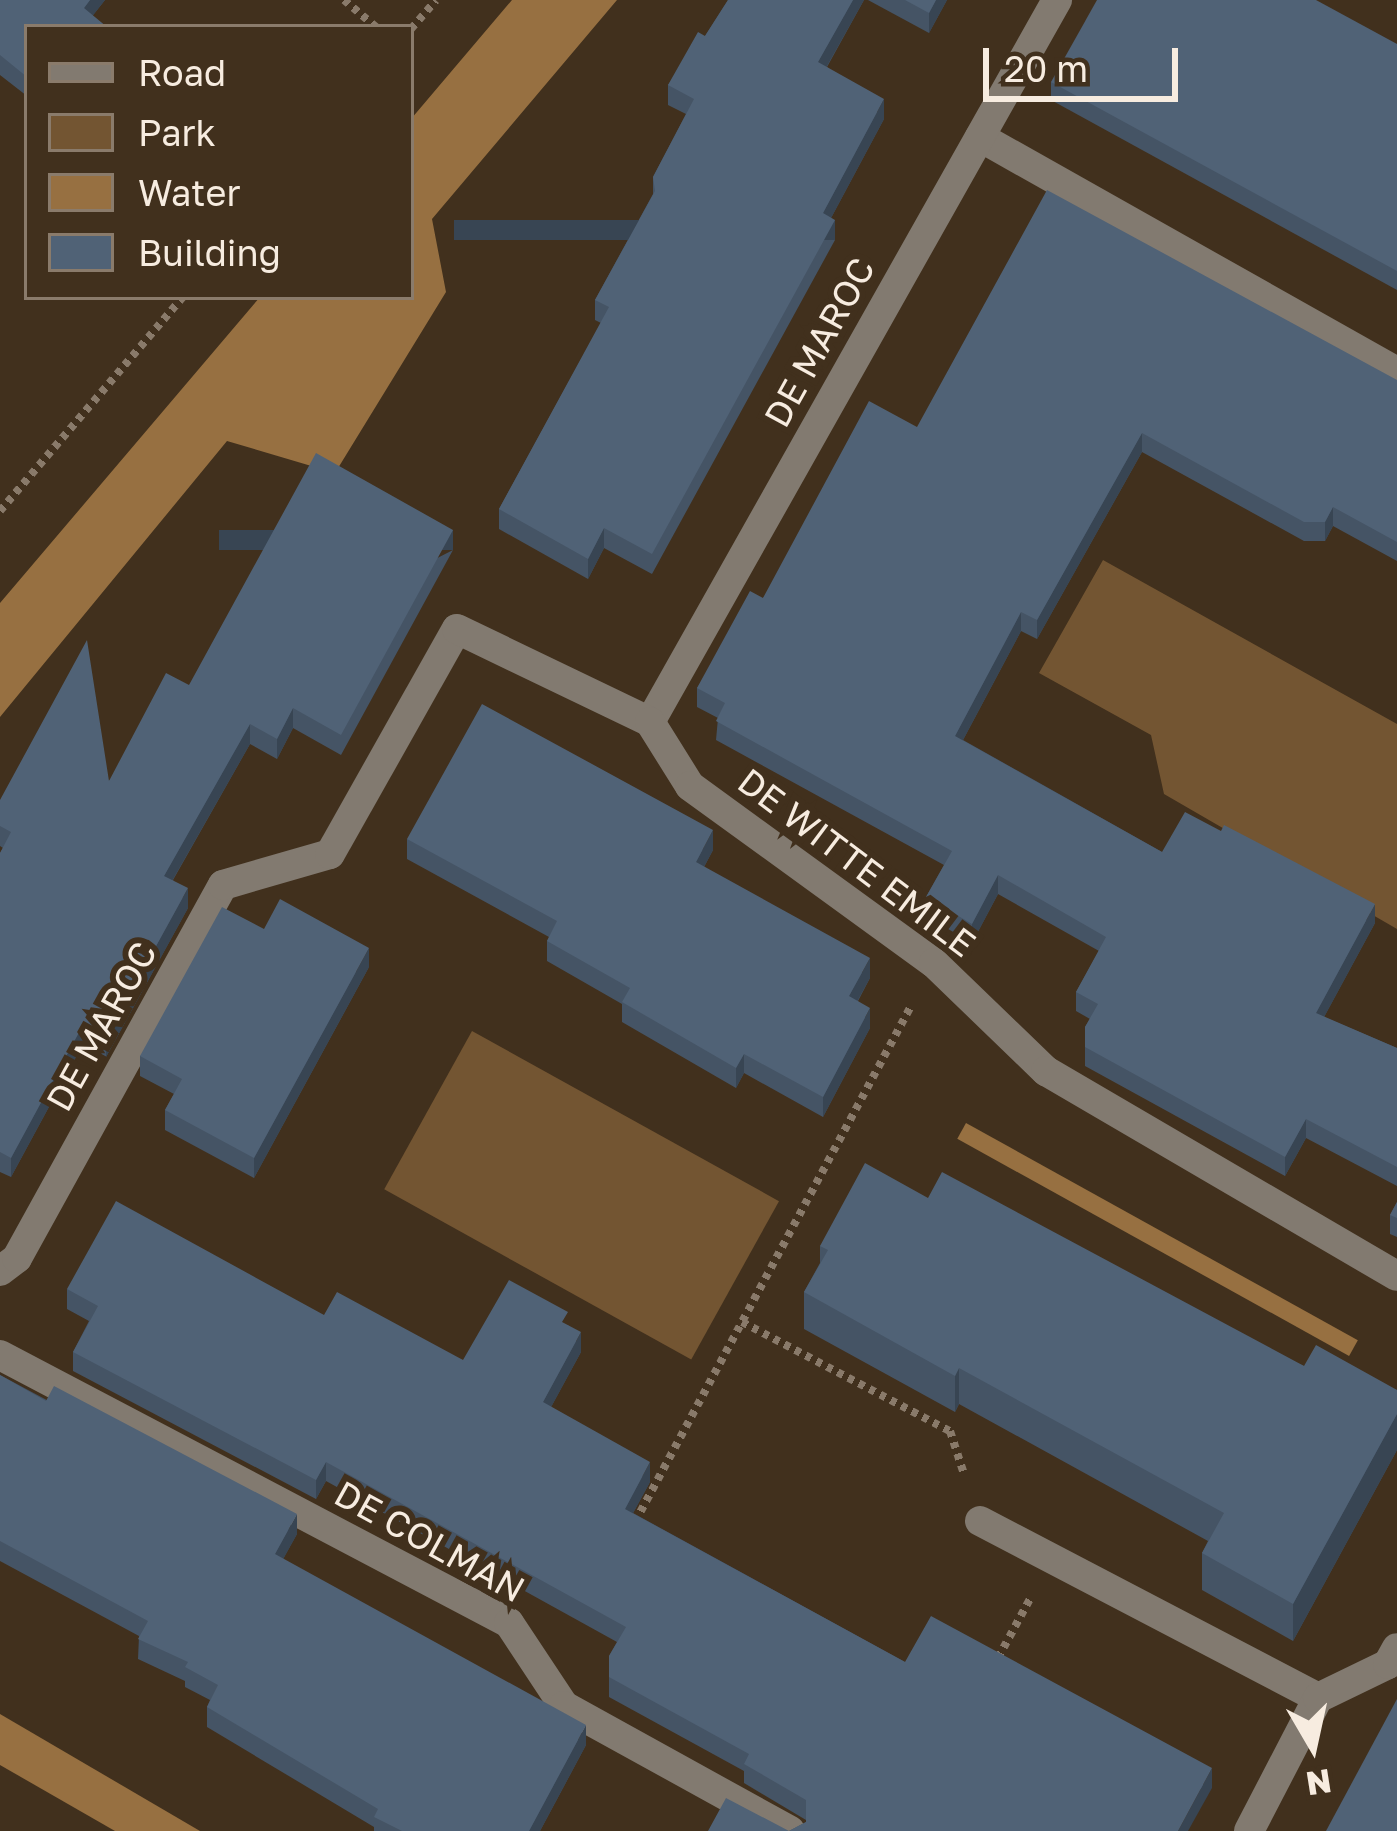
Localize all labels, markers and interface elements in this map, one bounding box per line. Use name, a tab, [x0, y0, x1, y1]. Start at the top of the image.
legend	[24, 24, 414, 300]
scale bar	[989, 24, 1184, 98]
text: 20 m	[1004, 47, 1088, 90]
text: Road	[138, 51, 226, 94]
text: Park	[138, 111, 216, 154]
text: Water	[138, 171, 240, 214]
text: Building	[138, 231, 281, 274]
street label: DE MAROC	[755, 250, 883, 434]
street label: DE WITTE EMILE	[730, 759, 984, 965]
street label: DE MAROC	[37, 934, 165, 1118]
street label: DE COLMAN	[328, 1471, 532, 1611]
north arrow	[1253, 1687, 1373, 1807]
text: N	[1303, 1762, 1334, 1804]

